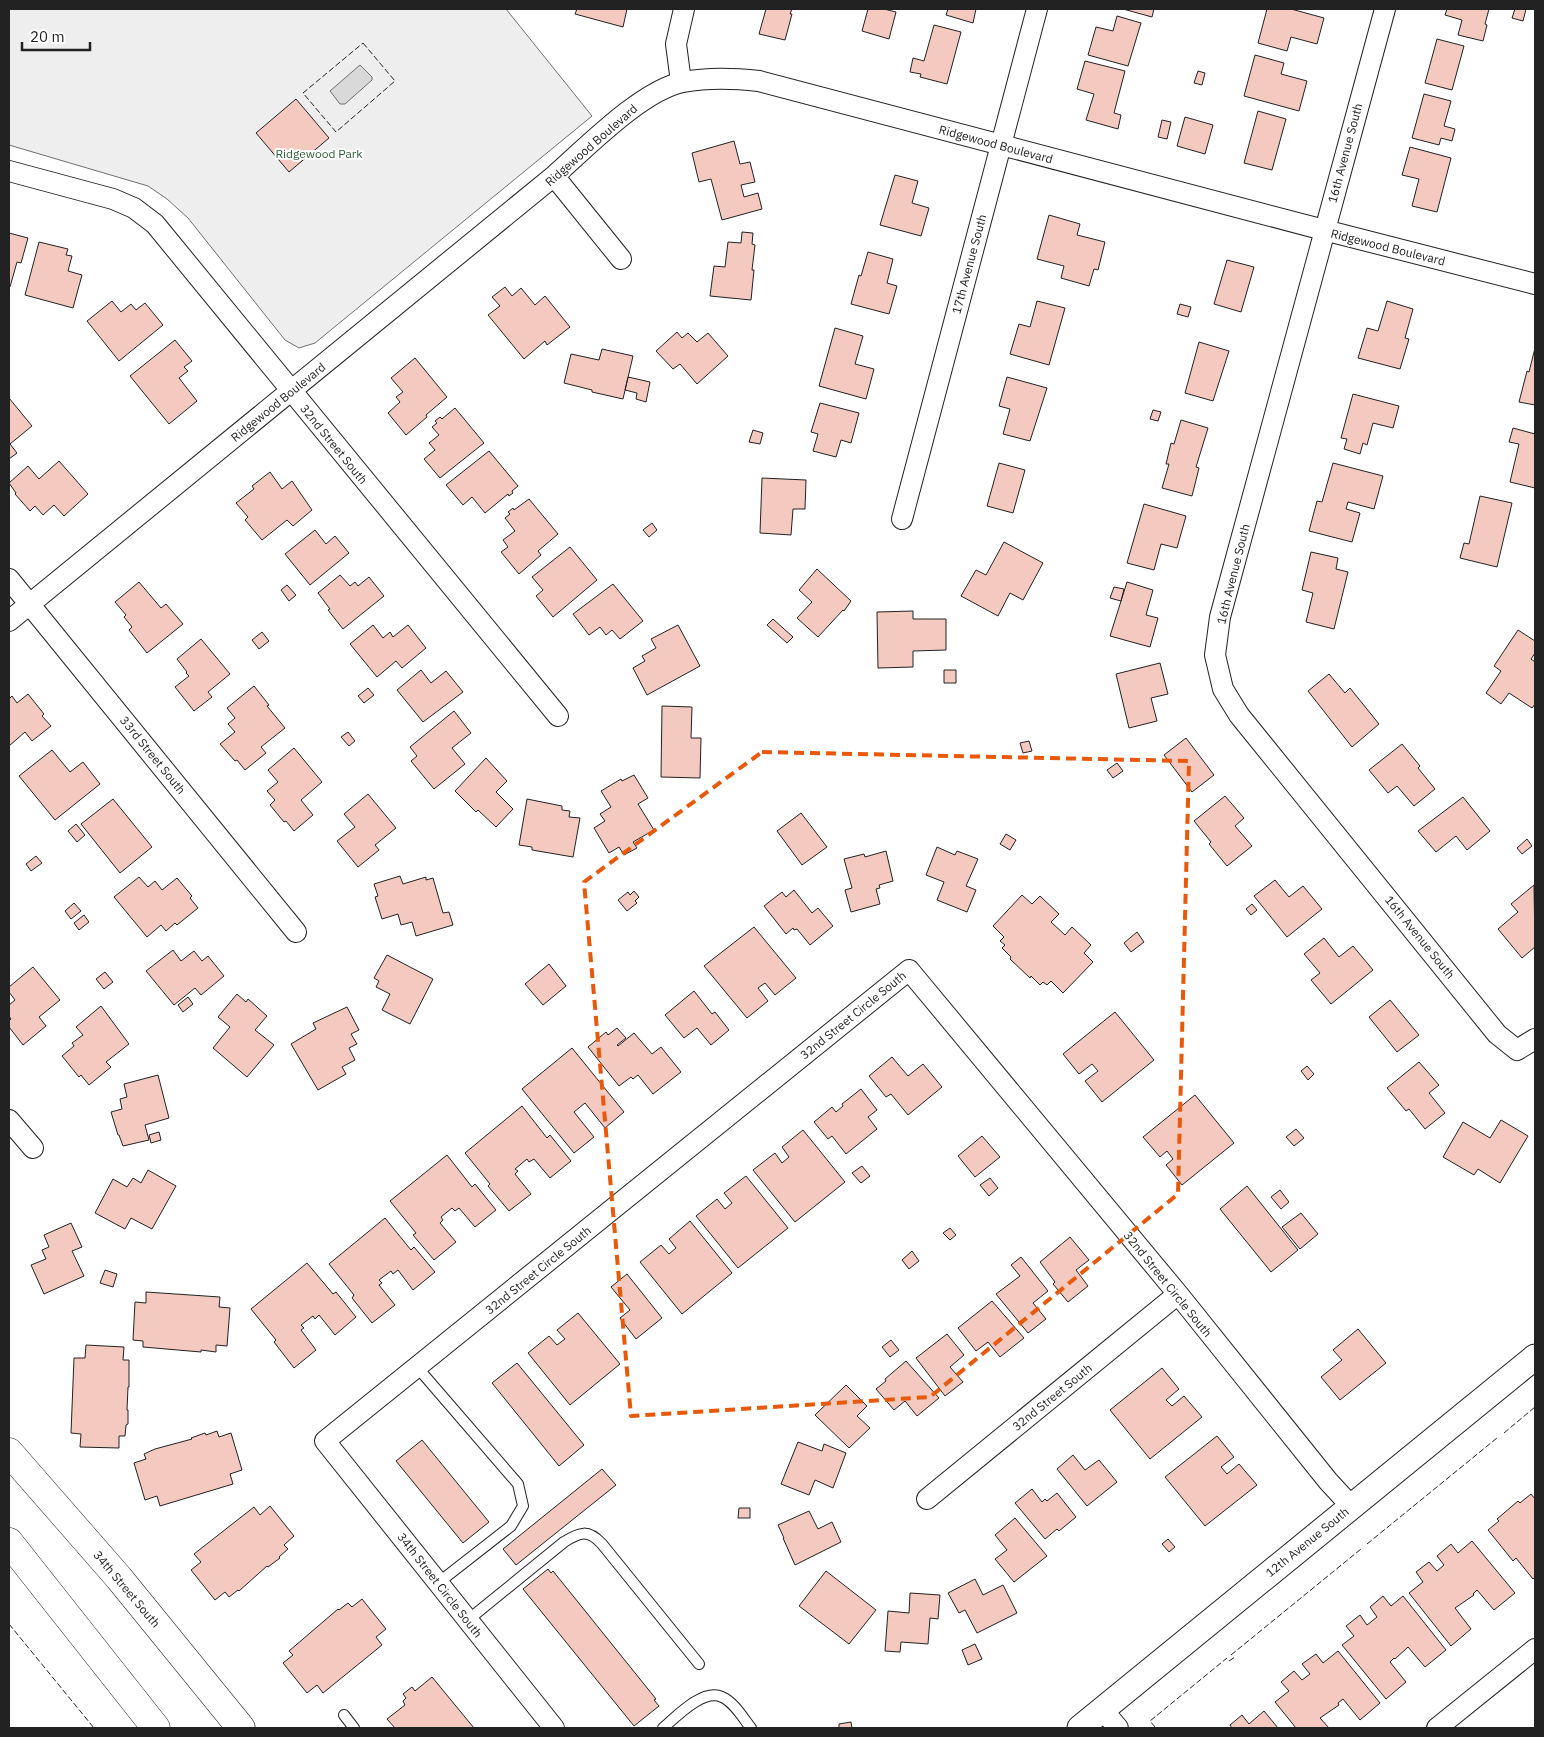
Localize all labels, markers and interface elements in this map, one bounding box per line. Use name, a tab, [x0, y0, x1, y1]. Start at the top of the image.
scale bar	[22, 20, 90, 52]
text: 20 m	[30, 27, 65, 46]
street label: Ridgewood Boulevard	[542, 101, 640, 189]
street label: 16th Avenue South	[1324, 101, 1366, 205]
street label: Ridgewood Boulevard	[937, 122, 1055, 166]
park label: Ridgewood Park	[275, 146, 363, 161]
street label: 17th Avenue South	[948, 212, 990, 316]
street label: Ridgewood Boulevard	[1329, 226, 1447, 268]
street label: Ridgewood Boulevard	[228, 359, 328, 445]
street label: 32nd Street South	[297, 401, 371, 487]
street label: 16th Avenue South	[1213, 522, 1253, 626]
street label: 33rd Street South	[117, 713, 189, 797]
street label: 16th Avenue South	[1382, 892, 1458, 982]
street label: 32nd Street Circle South	[797, 968, 909, 1062]
street label: 32nd Street Circle South	[482, 1223, 594, 1317]
street label: 32nd Street Circle South	[1121, 1228, 1215, 1340]
street label: 32nd Street South	[1009, 1360, 1095, 1434]
street label: 12th Avenue South	[1262, 1504, 1352, 1580]
street label: 34th Street Circle South	[394, 1530, 486, 1640]
street label: 34th Street South	[91, 1548, 163, 1630]

